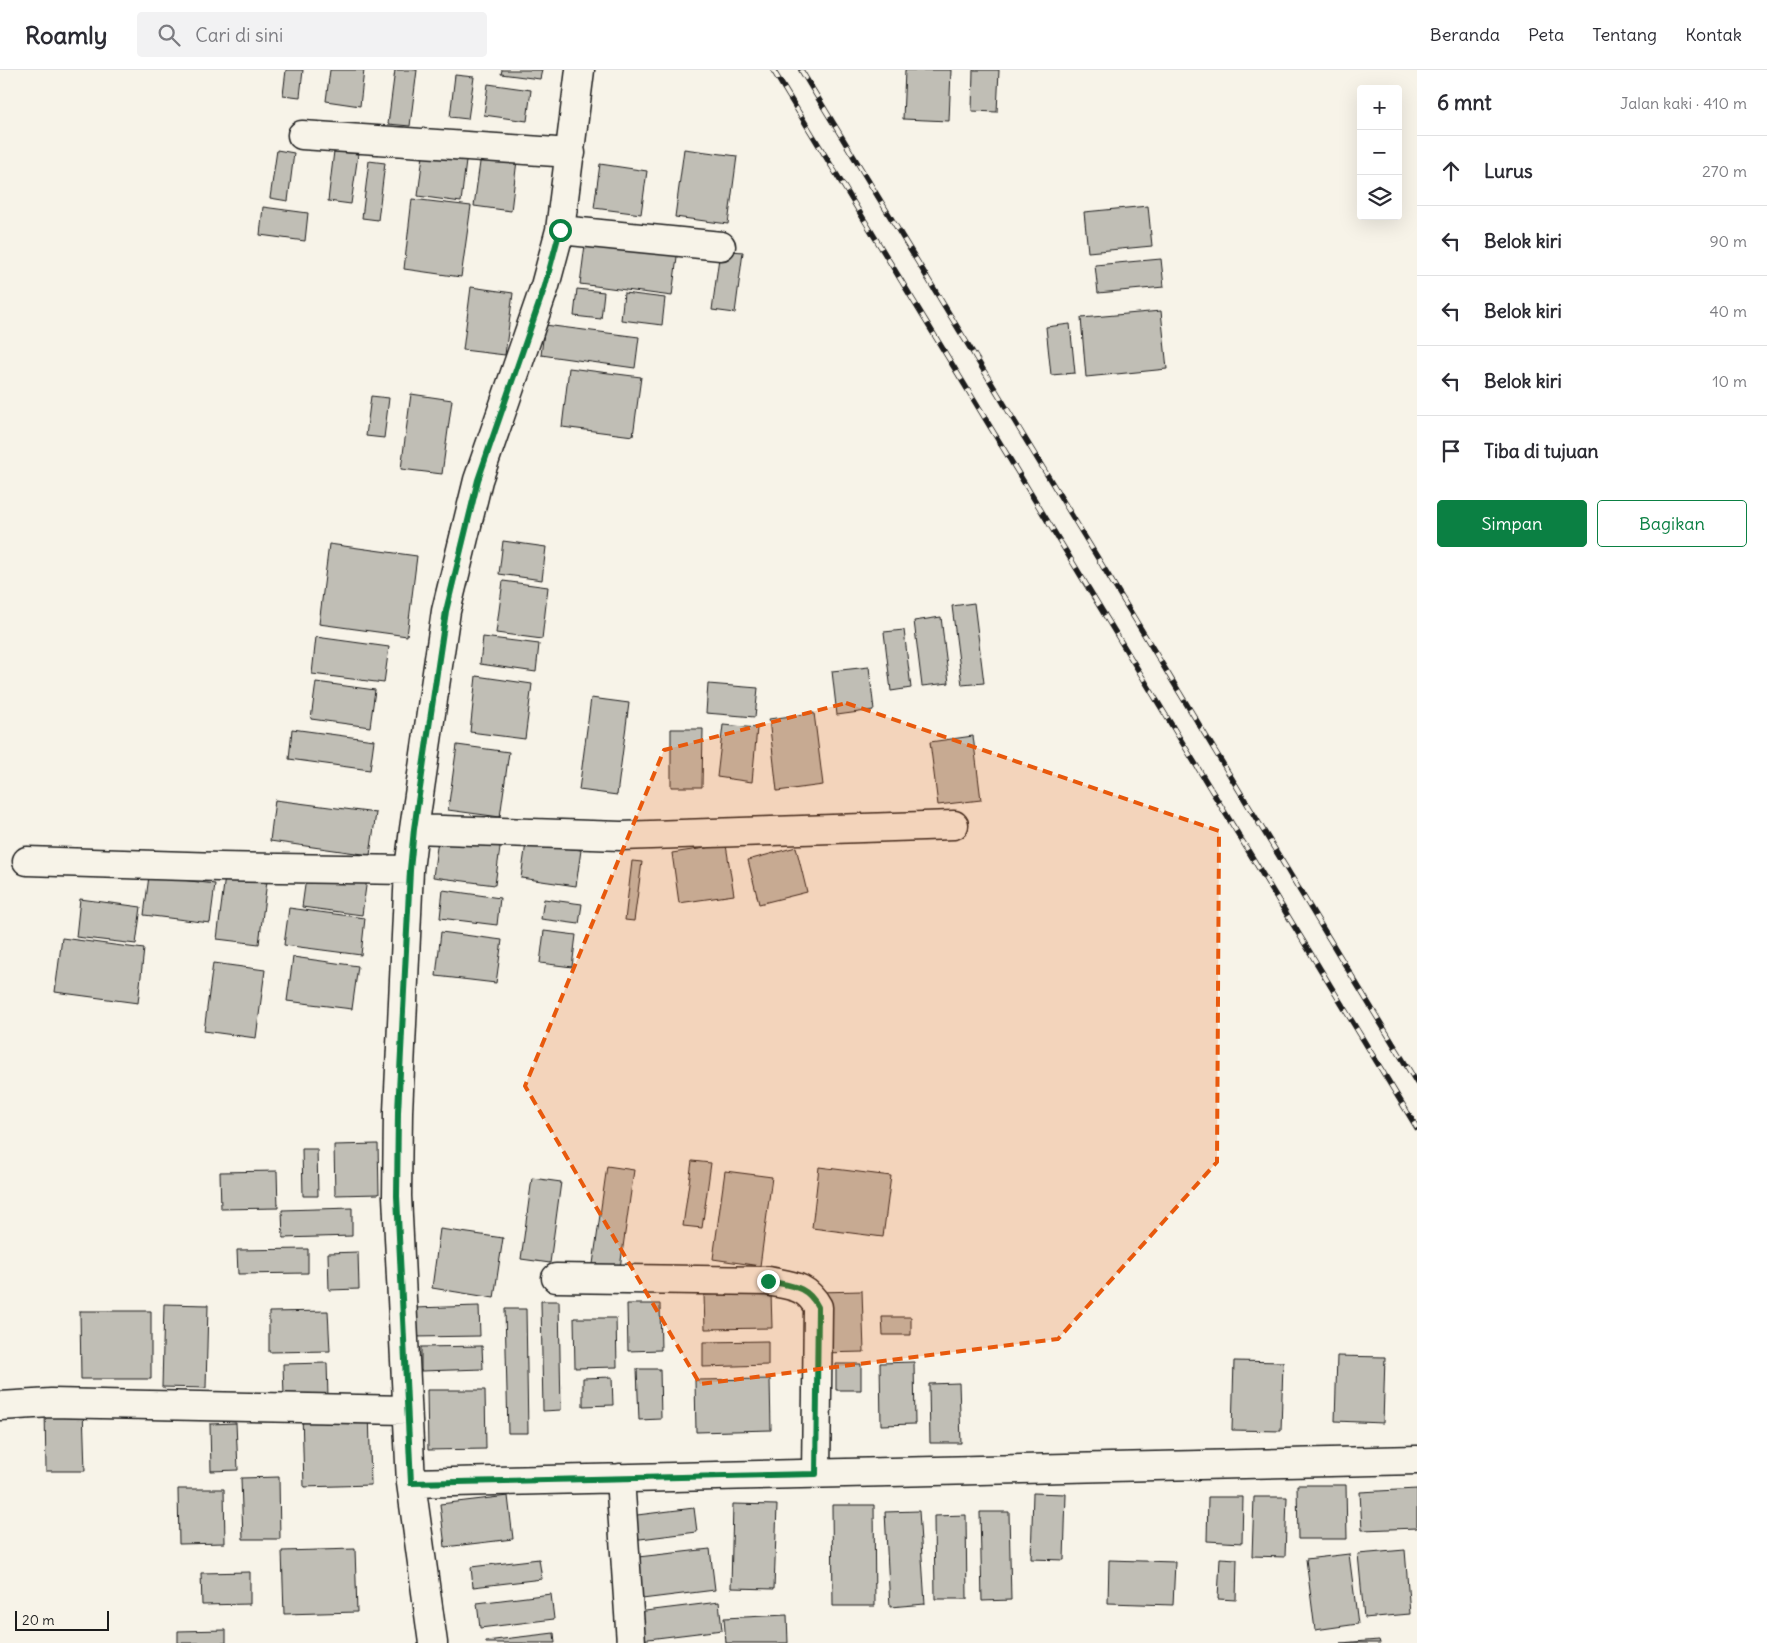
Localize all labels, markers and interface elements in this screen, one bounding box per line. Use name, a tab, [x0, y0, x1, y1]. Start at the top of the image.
search box	[137, 12, 487, 57]
text: Roamly	[25, 20, 107, 50]
icon: search	[155, 21, 183, 49]
text: Cari di sini	[195, 23, 283, 47]
text: Beranda	[1430, 23, 1500, 46]
text: Peta	[1528, 23, 1564, 46]
text: Tentang	[1592, 23, 1657, 46]
text: Kontak	[1685, 23, 1742, 46]
map controls	[1357, 85, 1402, 220]
button: +	[1357, 85, 1402, 130]
text: 6 mnt	[1437, 89, 1492, 116]
text: Jalan kaki · 410 m	[1620, 93, 1747, 113]
button: −	[1357, 130, 1402, 175]
icon: ahead	[1437, 157, 1465, 185]
text: Lurus	[1484, 159, 1533, 183]
text: 270 m	[1702, 161, 1747, 181]
button: layers	[1357, 175, 1402, 220]
route start	[549, 219, 572, 242]
icon: left	[1437, 227, 1465, 255]
text: Belok kiri	[1484, 229, 1562, 253]
text: 90 m	[1709, 231, 1747, 251]
icon: left	[1437, 297, 1465, 325]
text: Belok kiri	[1484, 299, 1562, 323]
text: 40 m	[1709, 301, 1747, 321]
icon: left	[1437, 367, 1465, 395]
text: Belok kiri	[1484, 369, 1562, 393]
text: 10 m	[1712, 371, 1747, 391]
icon: arrive	[1437, 437, 1465, 465]
text: Tiba di tujuan	[1484, 439, 1599, 463]
button: Simpan	[1437, 500, 1587, 547]
button: Bagikan	[1597, 500, 1747, 547]
route end	[757, 1270, 780, 1293]
scale bar	[15, 1608, 109, 1631]
text: 20 m	[22, 1611, 55, 1629]

